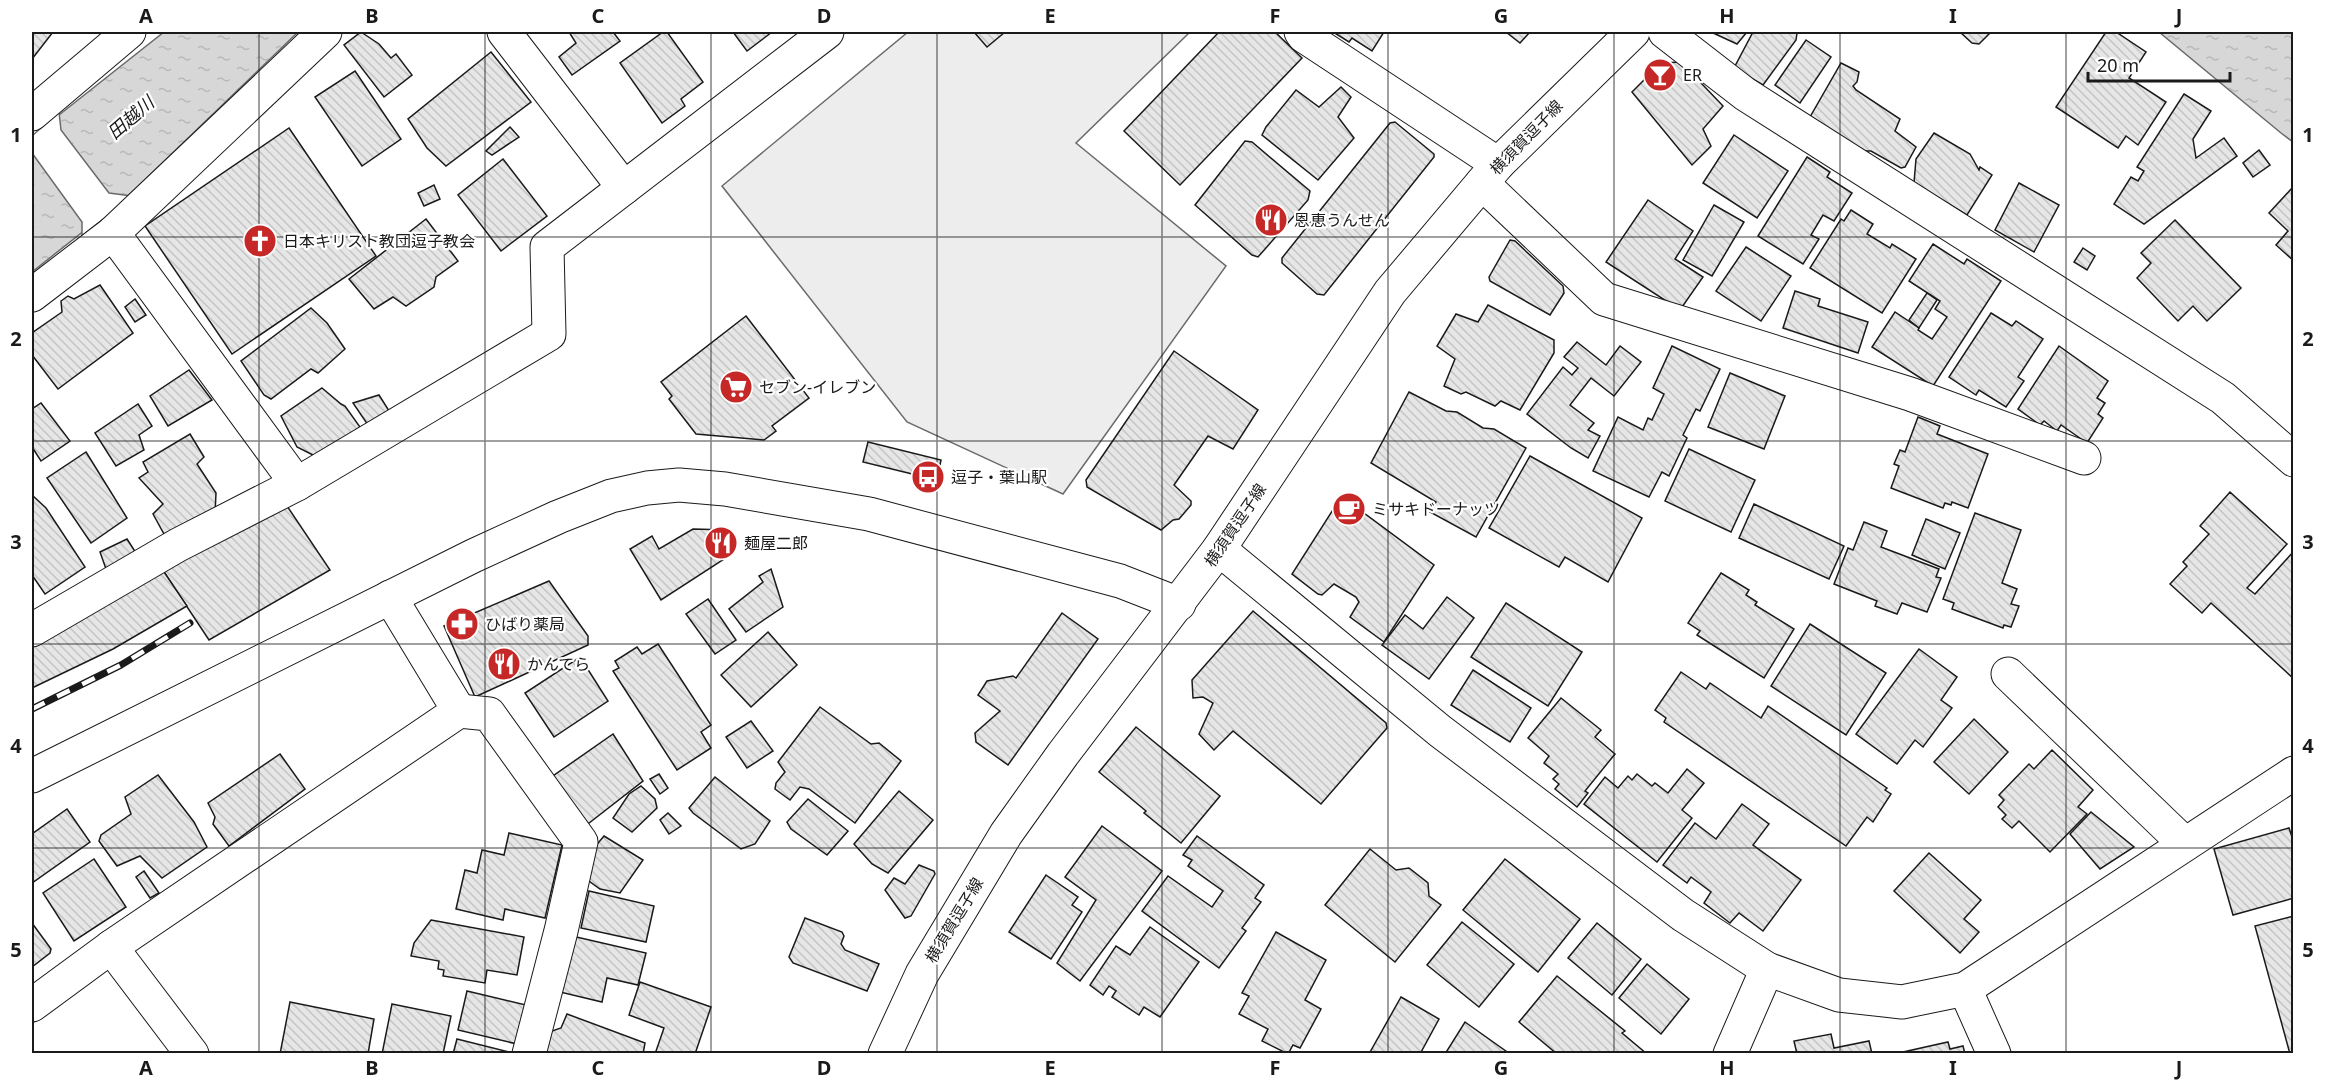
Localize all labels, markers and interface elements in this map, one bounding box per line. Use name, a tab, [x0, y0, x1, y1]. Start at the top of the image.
text: A	[139, 2, 153, 29]
text: B	[365, 2, 379, 29]
text: C	[592, 2, 605, 29]
text: D	[817, 2, 831, 29]
text: E	[1044, 2, 1056, 29]
text: F	[1270, 2, 1280, 29]
text: G	[1494, 2, 1508, 29]
text: H	[1719, 2, 1735, 29]
text: I	[1949, 2, 1957, 29]
text: J	[2174, 2, 2182, 29]
scale bar	[2088, 45, 2230, 83]
text: 20 m	[2097, 53, 2139, 77]
bar icon: ER	[1642, 57, 1678, 93]
place label: ER	[1683, 64, 1702, 86]
water label: 田越川	[102, 89, 160, 144]
street label: 横須賀逗子線	[1485, 95, 1567, 179]
text: 1	[10, 121, 22, 148]
text: 1	[2302, 121, 2314, 148]
restaurant icon: 恩恵うんせん	[1253, 202, 1289, 238]
place label: 恩恵うんせん	[1294, 209, 1390, 231]
church icon: 日本キリスト教団逗子教会	[242, 223, 278, 259]
place label: 日本キリスト教団逗子教会	[283, 230, 475, 252]
text: 2	[10, 325, 22, 352]
text: 2	[2302, 325, 2314, 352]
supermarket icon: セブン-イレブン	[718, 369, 754, 405]
place label: セブン-イレブン	[759, 376, 876, 398]
bus stop icon: 逗子・葉山駅	[910, 459, 946, 495]
place label: 逗子・葉山駅	[951, 466, 1047, 488]
street label: 横須賀逗子線	[1199, 479, 1271, 571]
cafe icon: ミサキドーナッツ	[1331, 491, 1367, 527]
place label: ミサキドーナッツ	[1372, 498, 1500, 520]
restaurant icon: 麺屋二郎	[703, 525, 739, 561]
text: 3	[10, 528, 22, 555]
text: 3	[2302, 528, 2314, 555]
place label: 麺屋二郎	[744, 532, 808, 554]
pharmacy icon: ひばり薬局	[444, 606, 480, 642]
place label: ひばり薬局	[485, 613, 565, 635]
restaurant icon: かんてら	[486, 646, 522, 682]
place label: かんてら	[527, 653, 590, 675]
text: 4	[10, 732, 22, 759]
text: 4	[2302, 732, 2314, 759]
street label: 横須賀逗子線	[920, 873, 988, 967]
text: 5	[10, 936, 22, 963]
text: 5	[2302, 936, 2314, 963]
text: A	[139, 1054, 153, 1081]
text: B	[365, 1054, 379, 1081]
text: C	[592, 1054, 605, 1081]
text: D	[817, 1054, 831, 1081]
text: E	[1044, 1054, 1056, 1081]
text: F	[1270, 1054, 1280, 1081]
text: G	[1494, 1054, 1508, 1081]
text: H	[1719, 1054, 1735, 1081]
text: I	[1949, 1054, 1957, 1081]
text: J	[2174, 1054, 2182, 1081]

